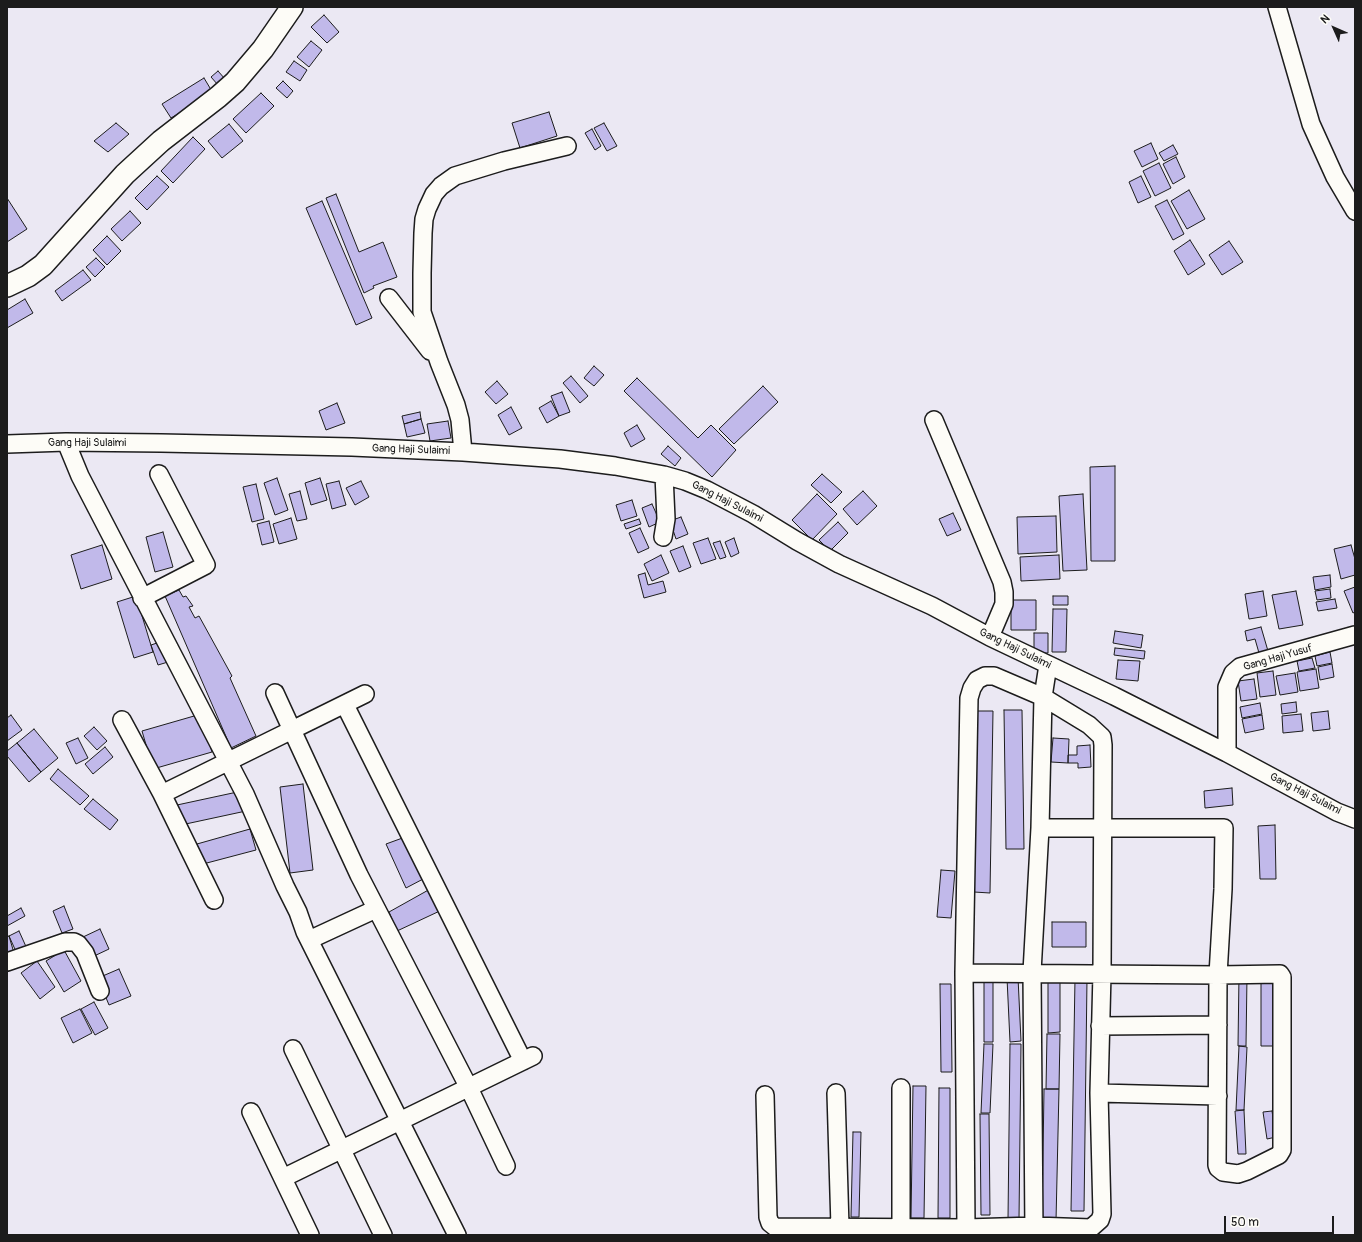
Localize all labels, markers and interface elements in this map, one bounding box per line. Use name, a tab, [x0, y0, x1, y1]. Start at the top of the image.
north arrow	[1314, 8, 1354, 48]
text: N	[1318, 12, 1332, 26]
street label: Gang Haji Sulaimi	[48, 436, 126, 450]
street label: Gang Haji Sulaimi	[372, 442, 450, 458]
street label: Gang Haji Sulaimi	[689, 478, 765, 526]
street label: Gang Haji Sulaimi	[977, 626, 1053, 672]
street label: Gang Haji Yusuf	[1242, 642, 1314, 674]
street label: Gang Haji Sulaimi	[1267, 770, 1343, 818]
scale bar	[1226, 1208, 1336, 1234]
text: 50 m	[1231, 1215, 1259, 1230]

